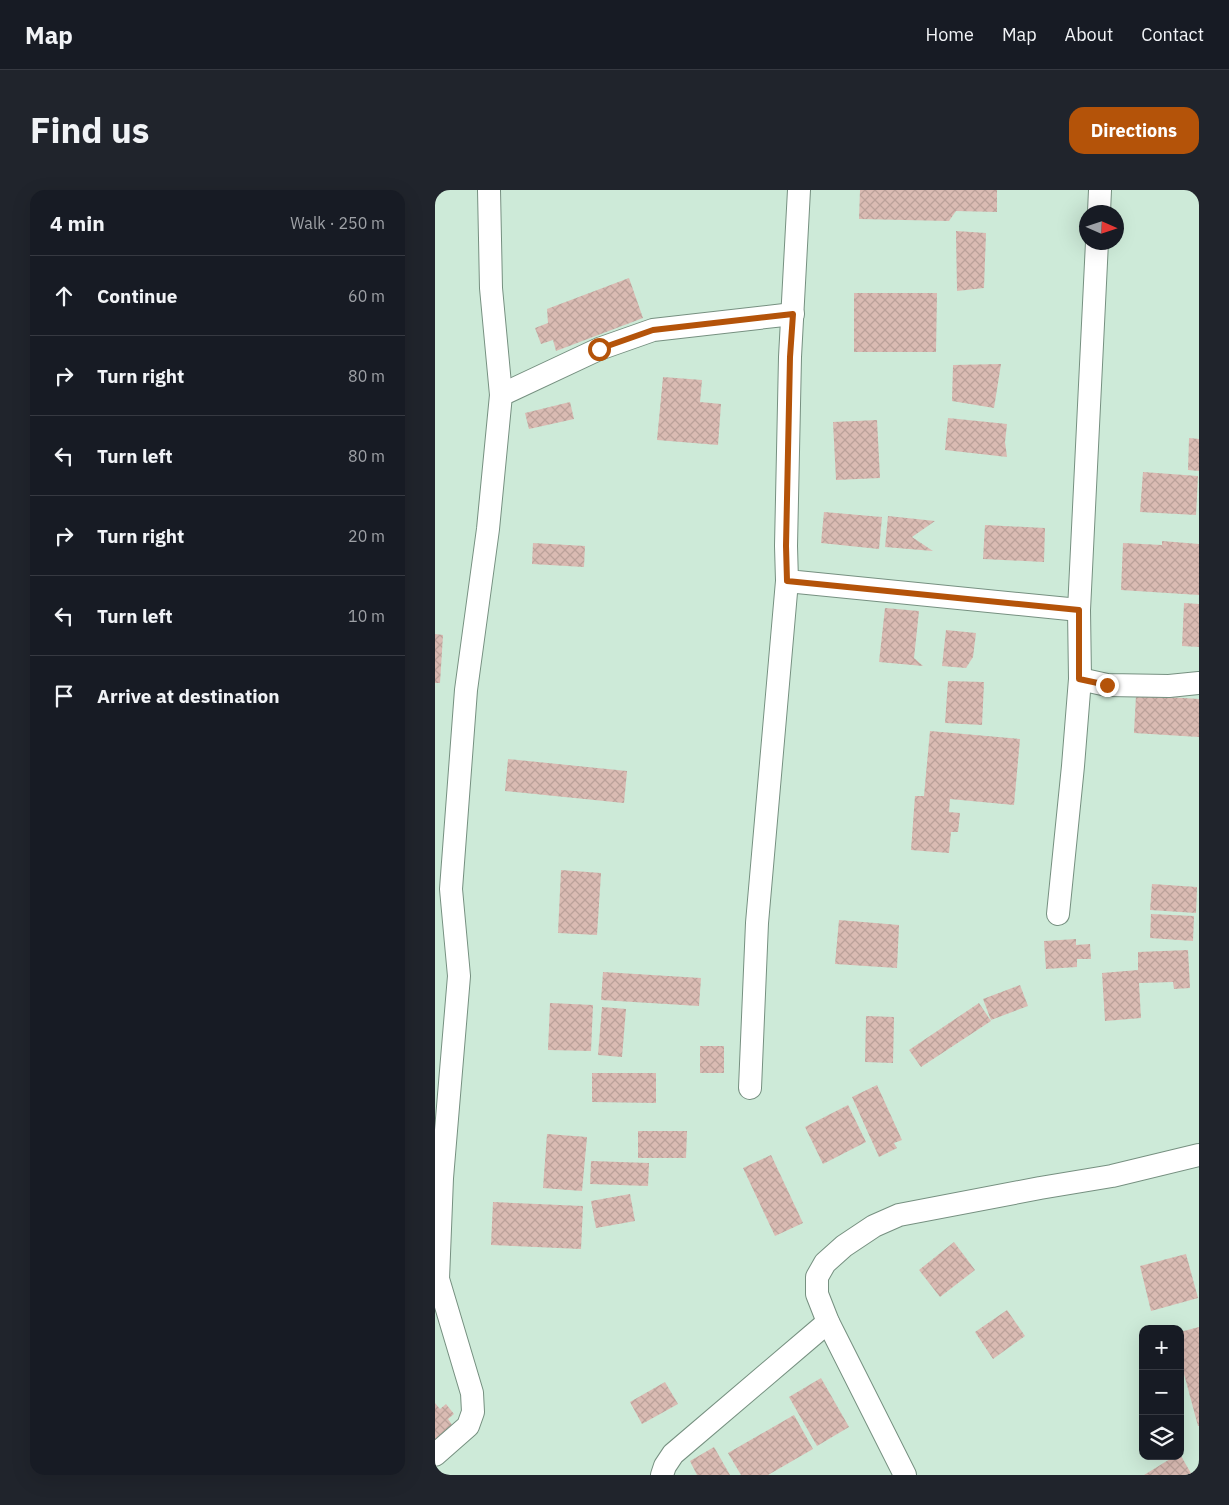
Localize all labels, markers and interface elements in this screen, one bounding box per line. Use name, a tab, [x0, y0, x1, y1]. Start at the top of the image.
text: Map	[25, 19, 73, 51]
text: Home	[926, 23, 974, 46]
text: Map	[1002, 23, 1037, 46]
text: About	[1065, 23, 1113, 46]
text: Contact	[1141, 23, 1204, 46]
text: Find us	[30, 107, 149, 153]
button: Directions	[1069, 107, 1199, 154]
north arrow	[1079, 205, 1124, 250]
text: 4 min	[50, 209, 105, 237]
text: Walk · 250 m	[290, 213, 385, 233]
icon: ahead	[50, 282, 78, 310]
text: Continue	[97, 284, 177, 308]
text: 60 m	[348, 286, 385, 306]
route start	[588, 338, 611, 361]
icon: right	[50, 362, 78, 390]
text: Turn right	[97, 364, 184, 388]
text: 80 m	[348, 366, 385, 386]
icon: left	[50, 442, 78, 470]
text: Turn left	[97, 444, 173, 468]
text: 80 m	[348, 446, 385, 466]
icon: right	[50, 522, 78, 550]
text: Turn right	[97, 524, 184, 548]
text: 20 m	[348, 526, 385, 546]
icon: left	[50, 602, 78, 630]
text: Turn left	[97, 604, 173, 628]
text: 10 m	[348, 606, 385, 626]
route end	[1096, 674, 1119, 697]
icon: arrive	[50, 682, 78, 710]
text: Arrive at destination	[97, 684, 280, 708]
map controls	[1139, 1325, 1184, 1460]
button: +	[1139, 1325, 1184, 1370]
button: −	[1139, 1370, 1184, 1415]
button: layers	[1139, 1415, 1184, 1460]

